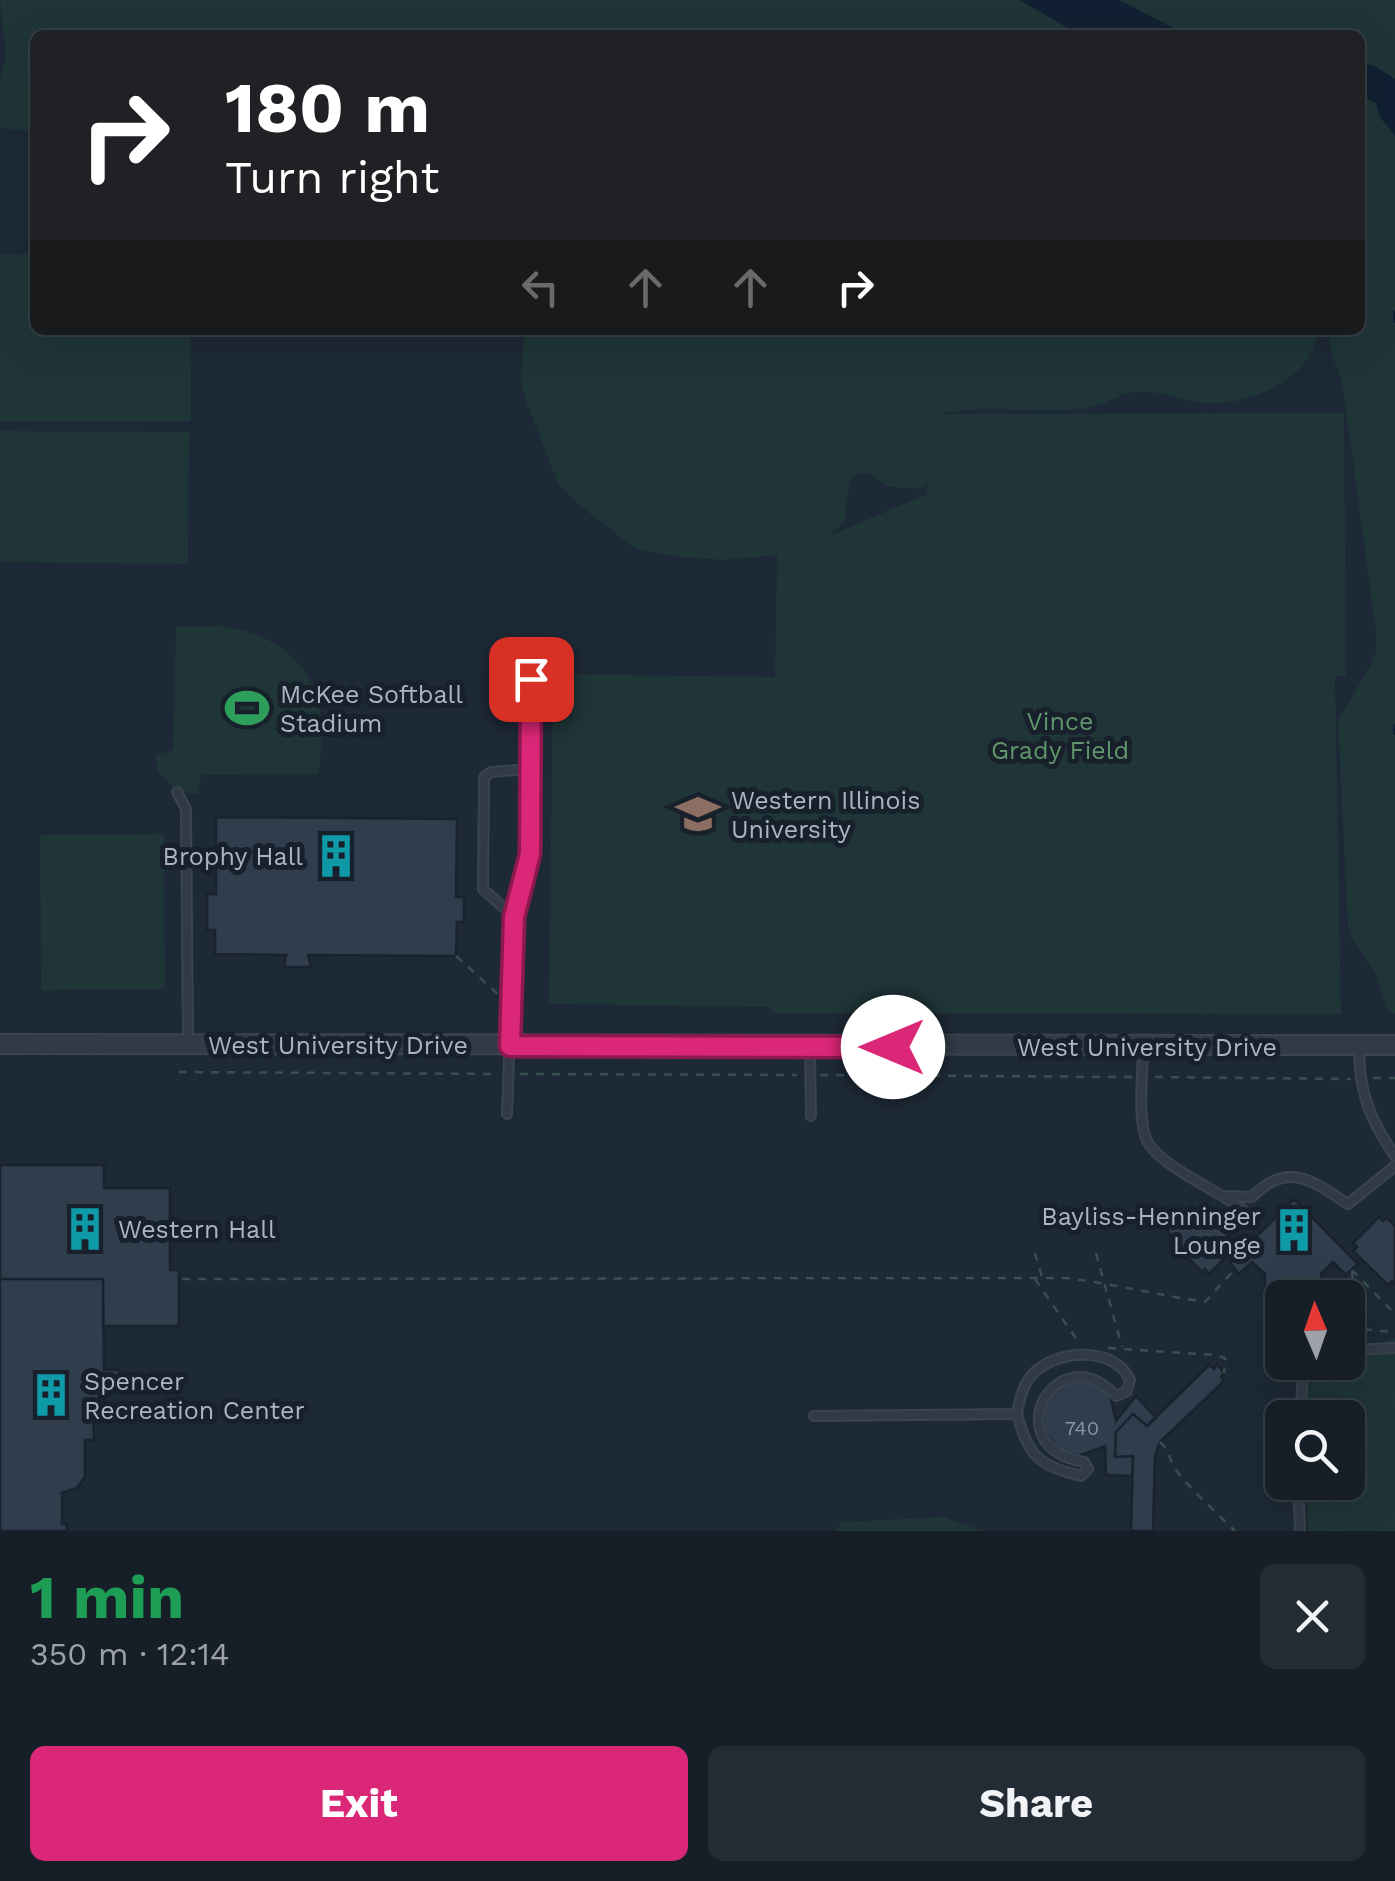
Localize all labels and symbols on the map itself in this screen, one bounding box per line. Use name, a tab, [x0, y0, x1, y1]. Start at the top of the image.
pin	[489, 637, 574, 722]
place label: McKee Softball Stadium	[280, 680, 463, 738]
sports icon: McKee Softball Stadium	[223, 684, 271, 732]
park label: Vince Grady Field	[991, 707, 1129, 765]
place label: Western Illinois University	[731, 786, 920, 844]
school or university icon: Western Illinois University	[674, 790, 722, 838]
building icon: Brophy Hall	[312, 832, 360, 880]
place label: Brophy Hall	[163, 842, 303, 871]
position arrow	[841, 995, 945, 1099]
street label: West University Drive	[208, 1031, 468, 1060]
street label: West University Drive	[1017, 1033, 1277, 1062]
place label: Bayliss-Henninger Lounge	[1041, 1202, 1261, 1260]
building icon: Western Hall	[61, 1205, 109, 1253]
building icon: Bayliss-Henninger Lounge	[1270, 1206, 1318, 1254]
place label: Western Hall	[118, 1215, 276, 1244]
north arrow	[1265, 1280, 1365, 1380]
place label: Spencer Recreation Center	[84, 1367, 305, 1425]
building icon: Spencer Recreation Center	[27, 1371, 75, 1419]
house number: 740	[1065, 1416, 1099, 1440]

